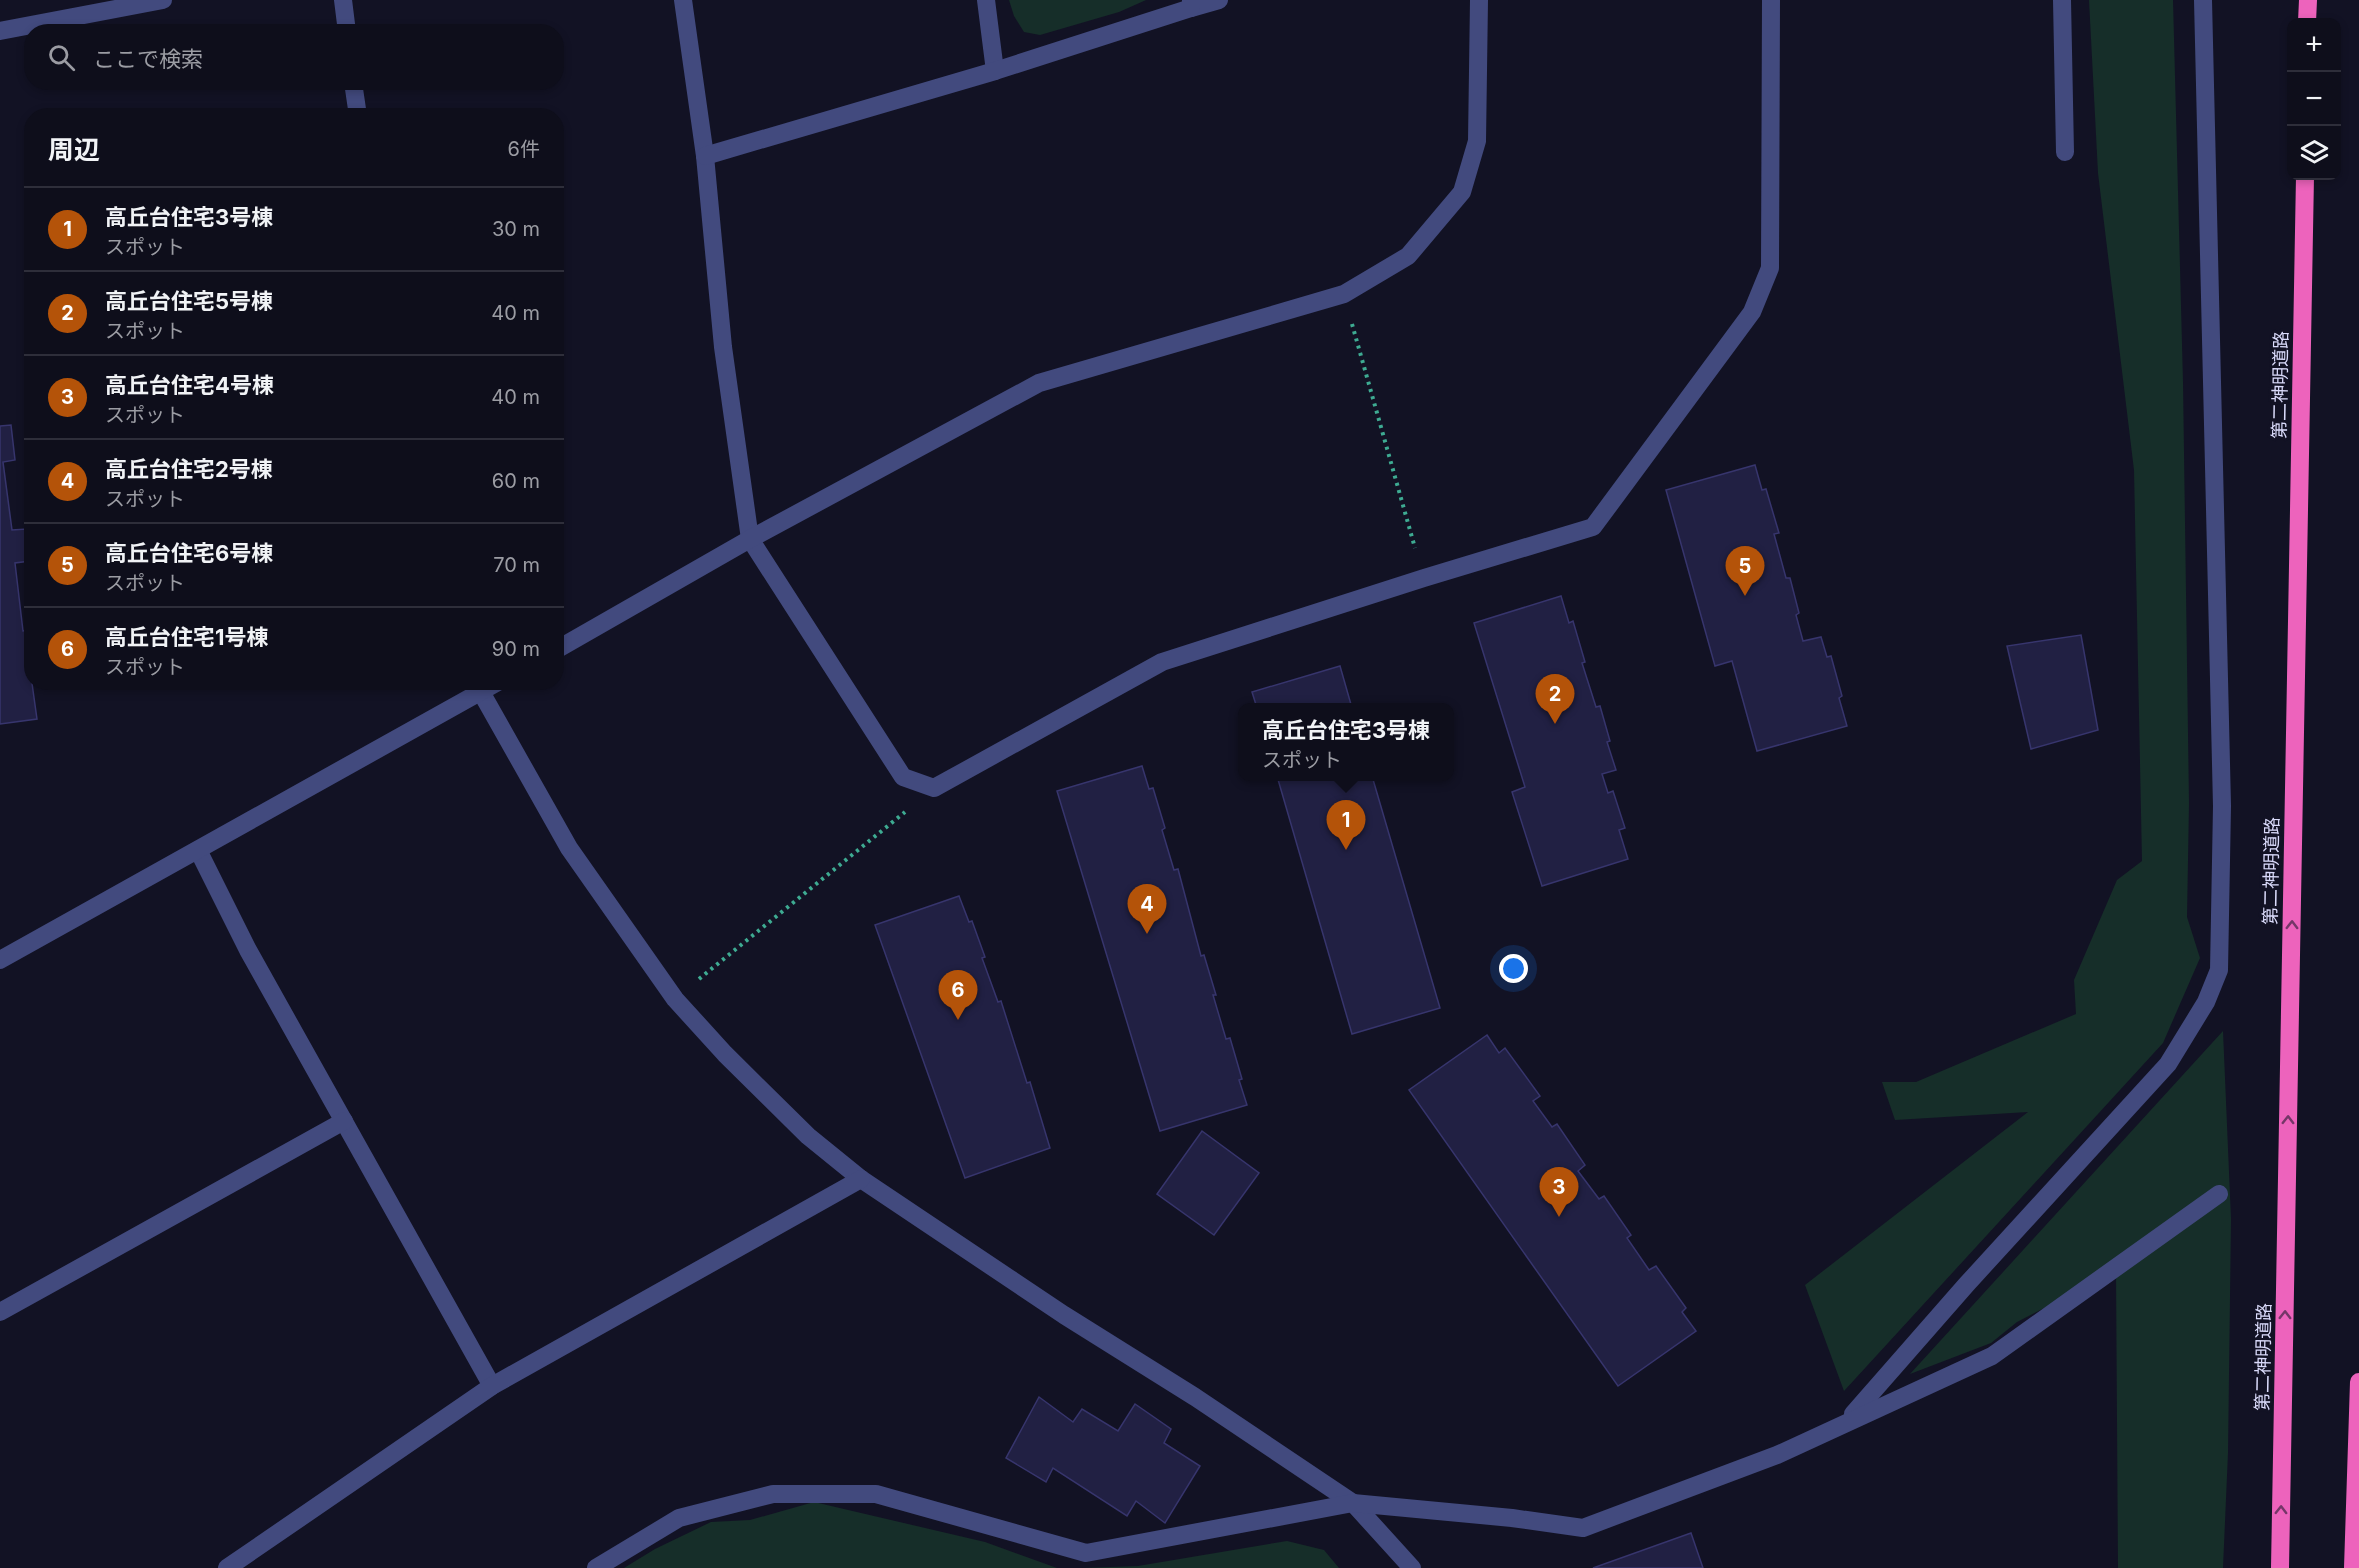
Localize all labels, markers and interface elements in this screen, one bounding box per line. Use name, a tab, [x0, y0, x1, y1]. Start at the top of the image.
map controls	[2287, 18, 2341, 180]
button: +	[2287, 18, 2341, 72]
search box	[24, 24, 564, 90]
icon: search	[45, 41, 78, 74]
text: ここで検索	[93, 46, 203, 72]
button: −	[2287, 72, 2341, 126]
button: layers	[2287, 126, 2341, 180]
text: 周辺	[48, 134, 100, 165]
text: 6件	[508, 137, 540, 161]
text: 高丘台住宅3号棟	[105, 204, 273, 230]
text: 1	[63, 217, 72, 241]
text: 30 m	[492, 217, 540, 241]
text: スポット	[105, 235, 185, 259]
text: 高丘台住宅5号棟	[105, 288, 273, 314]
text: 2	[61, 301, 74, 325]
text: 40 m	[491, 301, 540, 325]
text: スポット	[105, 319, 185, 343]
street label: 第二神明道路	[2269, 331, 2291, 439]
text: 高丘台住宅4号棟	[105, 372, 274, 398]
text: 3	[61, 385, 74, 409]
text: 40 m	[491, 385, 540, 409]
text: スポット	[105, 403, 185, 427]
text: 高丘台住宅2号棟	[105, 456, 273, 482]
text: 4	[61, 469, 74, 493]
text: 60 m	[492, 469, 540, 493]
text: スポット	[105, 487, 185, 511]
text: 高丘台住宅6号棟	[105, 540, 273, 566]
pin: 5	[1726, 546, 1764, 596]
text: 5	[61, 553, 74, 577]
text: 70 m	[493, 553, 540, 577]
text: スポット	[105, 571, 185, 595]
text: 高丘台住宅1号棟	[105, 624, 269, 650]
text: 6	[61, 637, 74, 661]
text: 90 m	[492, 637, 540, 661]
text: スポット	[105, 655, 185, 679]
pin: 2	[1536, 674, 1574, 724]
popup	[1238, 703, 1454, 781]
text: 高丘台住宅3号棟	[1262, 717, 1430, 743]
text: スポット	[1262, 748, 1342, 772]
pin: 1	[1326, 800, 1366, 850]
street label: 第二神明道路	[2260, 817, 2282, 925]
pin: 4	[1128, 884, 1166, 934]
one-way arrow	[2285, 920, 2298, 929]
your location	[1499, 954, 1528, 983]
pin: 6	[938, 970, 978, 1020]
one-way arrow	[2282, 1115, 2294, 1124]
pin: 3	[1540, 1168, 1578, 1217]
street label: 第二神明道路	[2252, 1303, 2274, 1411]
one-way arrow	[2278, 1310, 2291, 1319]
one-way arrow	[2275, 1505, 2287, 1514]

